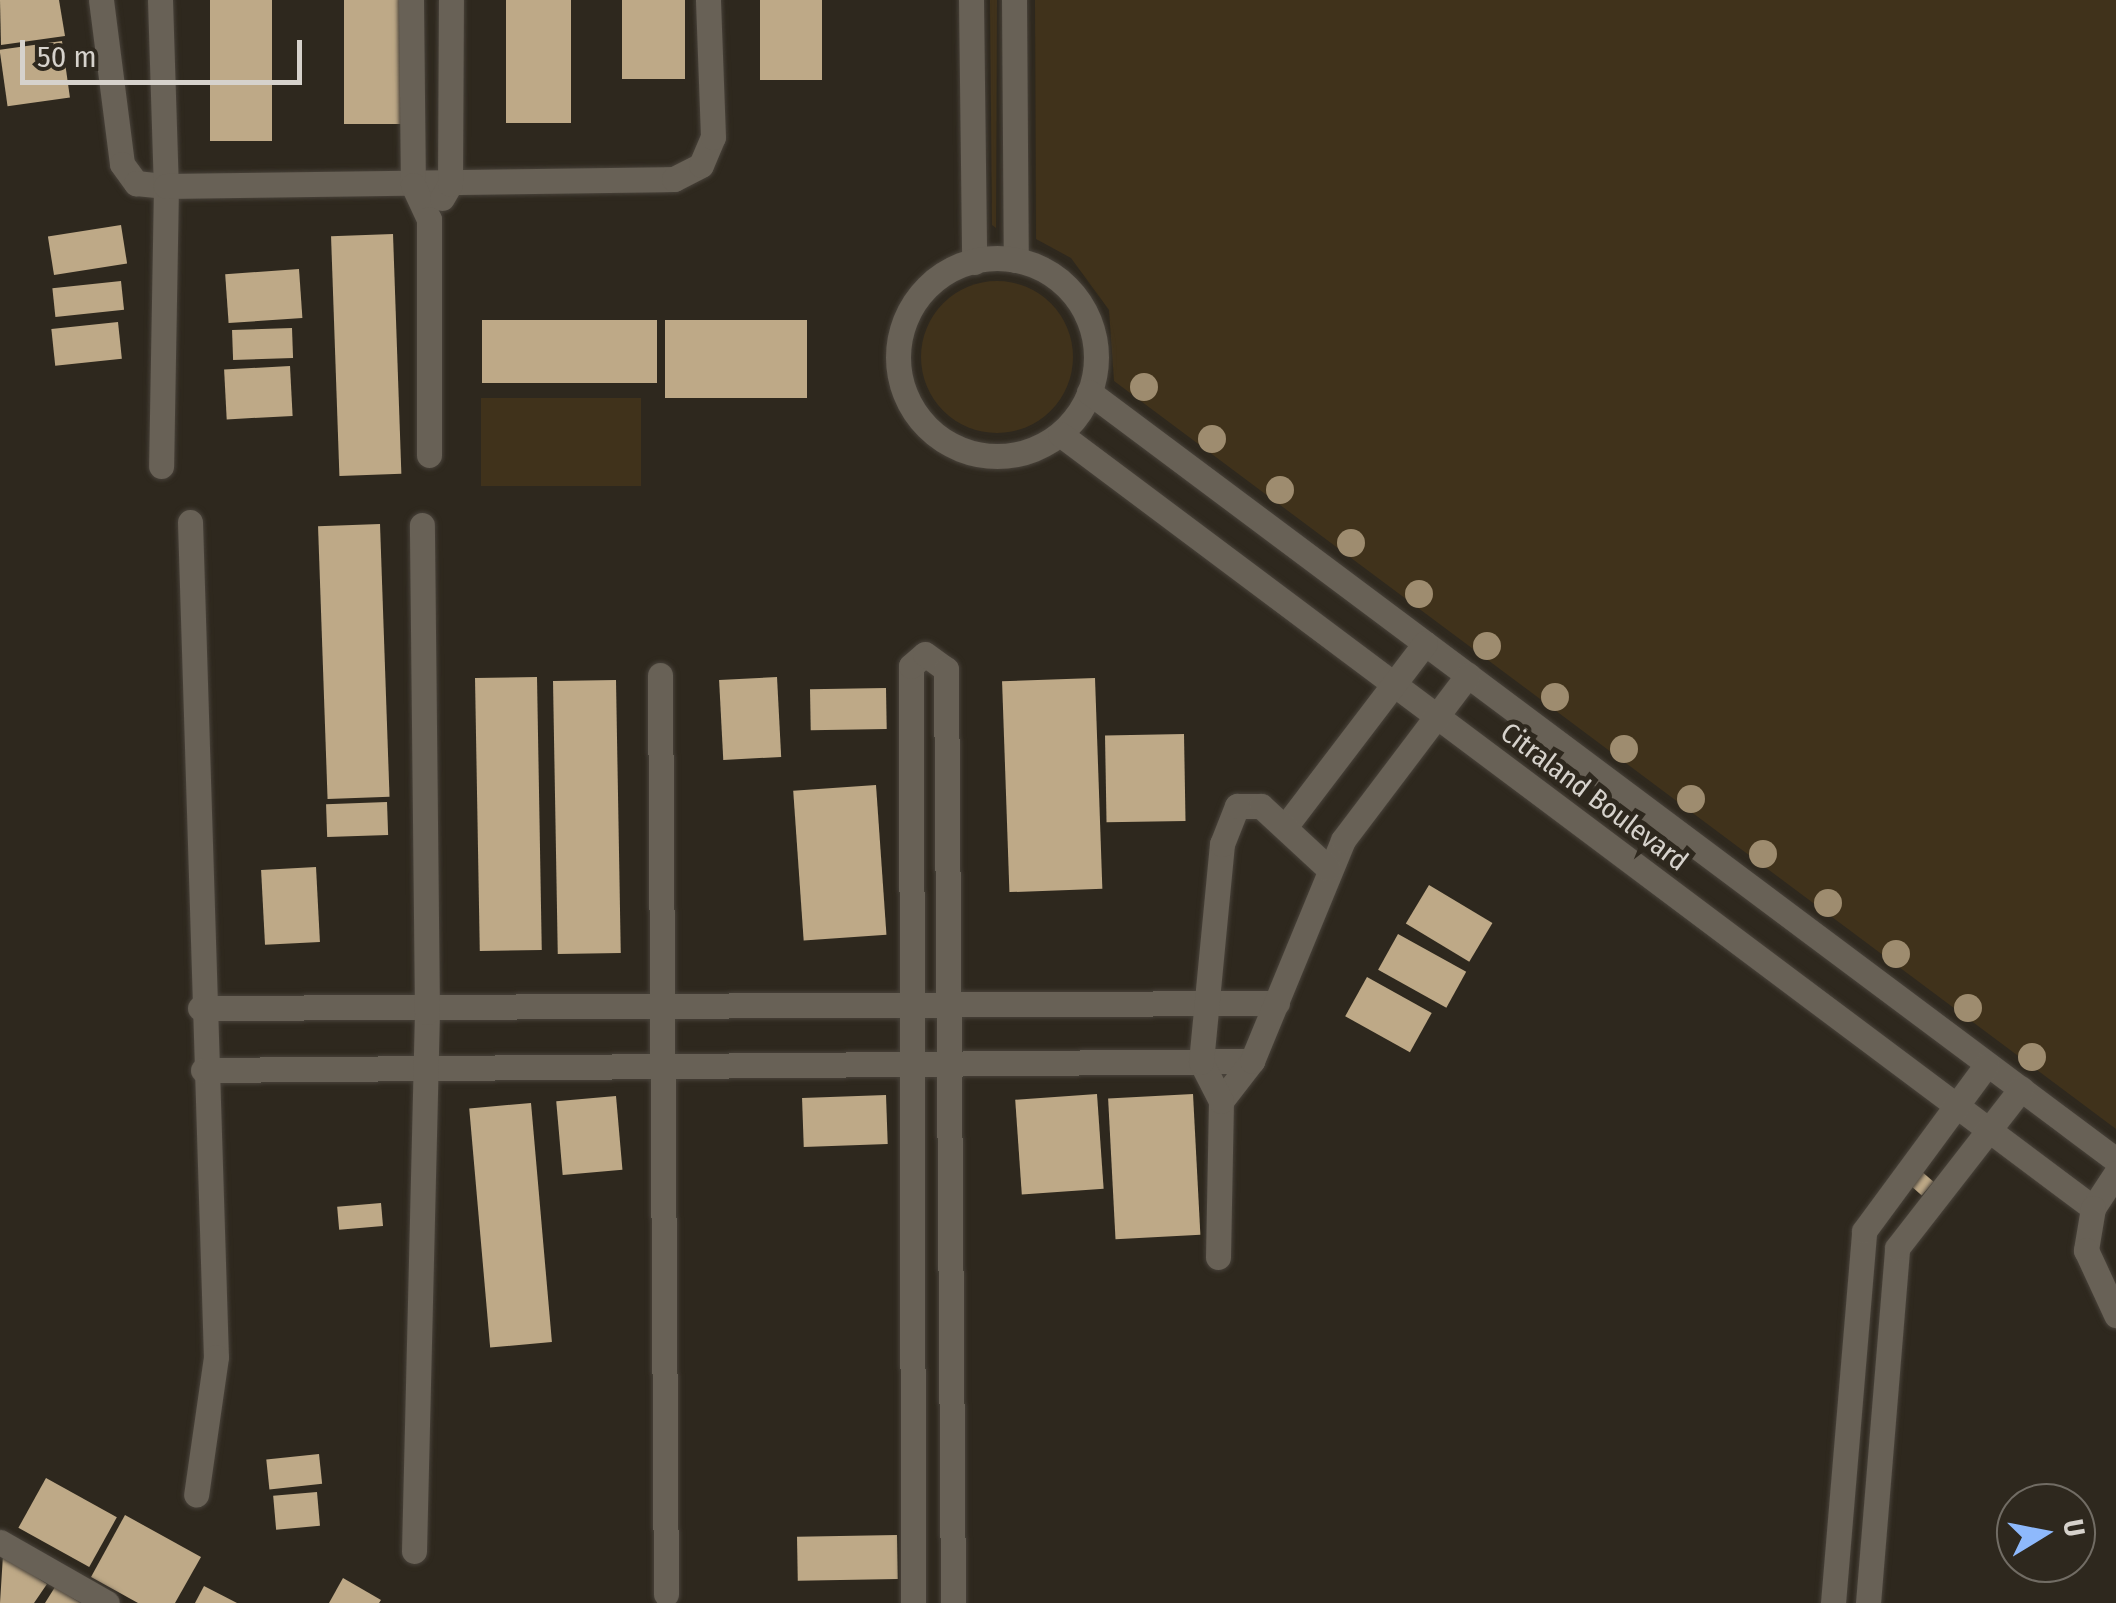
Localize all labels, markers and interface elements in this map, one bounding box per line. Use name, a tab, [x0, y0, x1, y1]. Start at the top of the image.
scale bar	[25, 20, 308, 82]
text: 50 m	[37, 39, 97, 75]
street label: Citraland Boulevard	[1494, 716, 1694, 878]
north arrow	[1996, 1483, 2096, 1583]
text: U	[2056, 1517, 2092, 1539]

